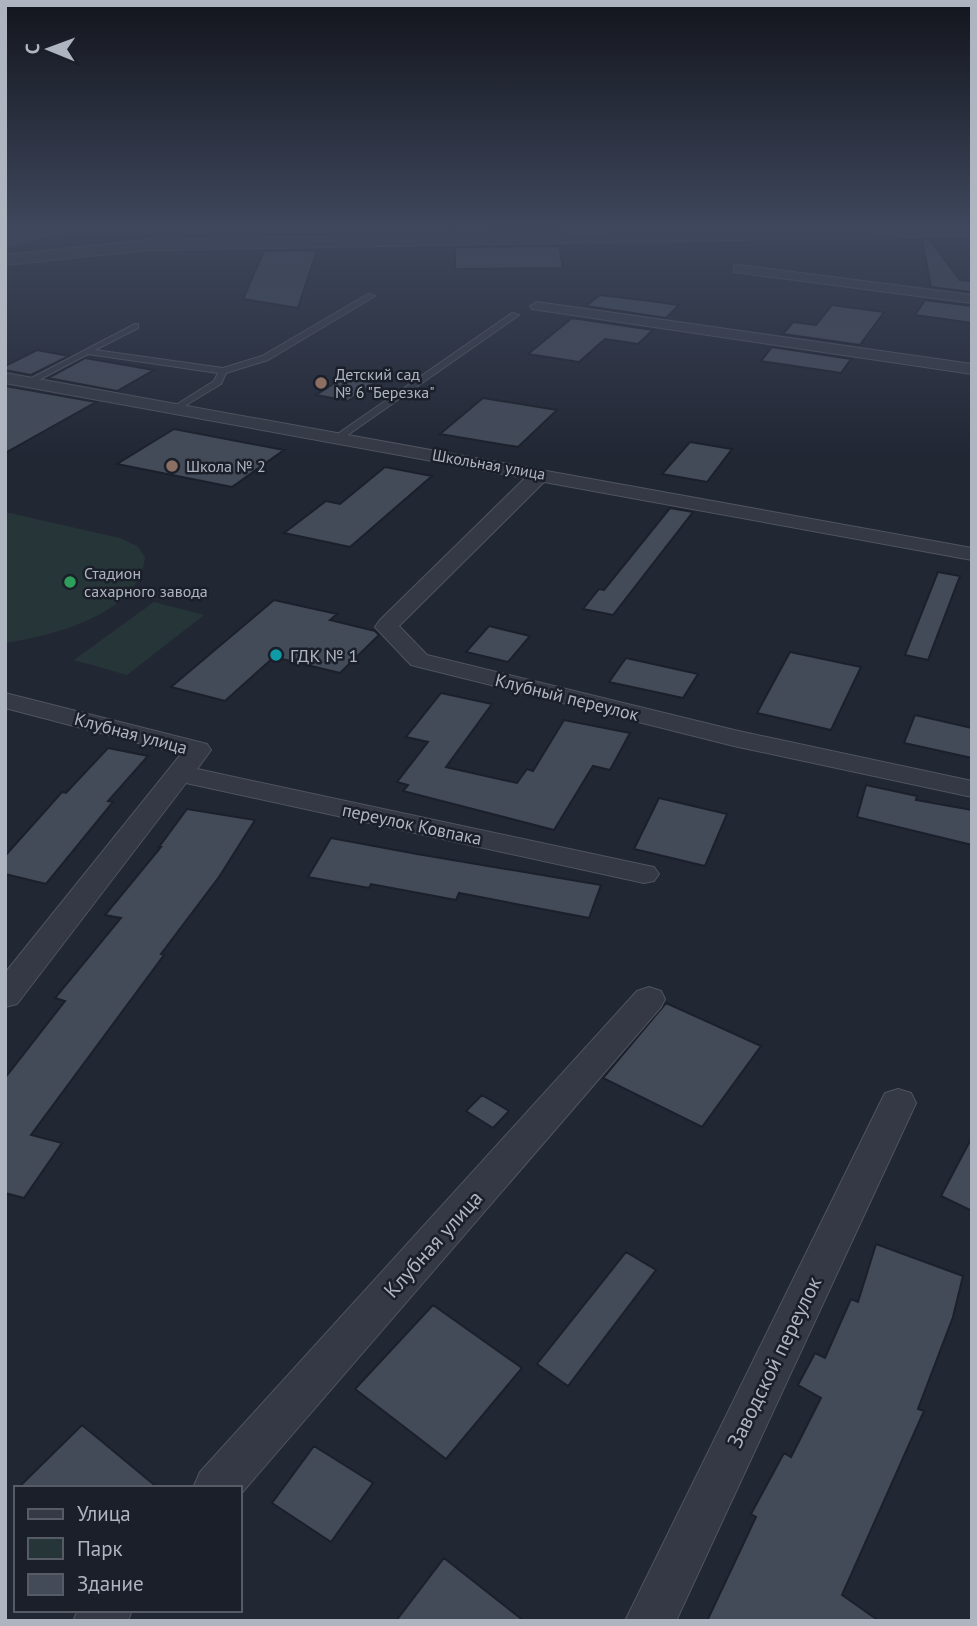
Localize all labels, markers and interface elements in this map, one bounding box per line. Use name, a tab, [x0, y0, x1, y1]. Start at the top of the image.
north arrow	[14, 14, 84, 84]
text: С	[20, 43, 44, 54]
place label: Детский сад № 6 "Березка"	[335, 364, 435, 402]
marker: Детский сад № 6 "Березка"	[313, 375, 329, 391]
street label: Школьная улица	[431, 444, 547, 484]
place label: Школа № 2	[186, 456, 266, 476]
marker: Школа № 2	[164, 458, 180, 474]
place label: Стадион сахарного завода	[84, 563, 208, 601]
marker: Стадион сахарного завода	[62, 574, 78, 590]
place label: ГДК № 1	[290, 644, 358, 667]
marker: ГДК № 1	[268, 647, 284, 663]
street label: Клубный переулок	[493, 668, 642, 726]
street label: Клубная улица	[72, 707, 190, 759]
street label: переулок Ковпака	[340, 798, 484, 850]
street label: Клубная улица	[378, 1185, 488, 1303]
street label: Заводской переулок	[721, 1272, 827, 1452]
legend	[14, 1486, 242, 1612]
text: Улица	[77, 1500, 131, 1527]
text: Парк	[77, 1535, 123, 1562]
text: Здание	[77, 1570, 144, 1597]

